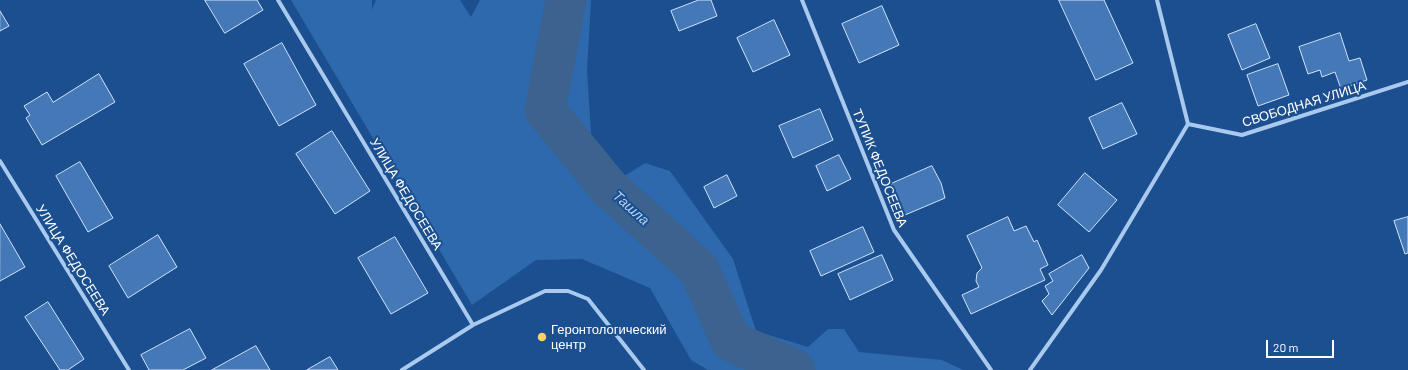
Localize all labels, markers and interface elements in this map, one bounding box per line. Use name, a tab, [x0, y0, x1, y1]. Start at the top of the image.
street label: СВОБОДНАЯ УЛИЦА	[1240, 78, 1368, 130]
street label: ТУПИК ФЕДОСЕЕВА	[849, 107, 911, 229]
street label: УЛИЦА ФЕДОСЕЕВА	[366, 135, 446, 253]
water label: Ташла	[609, 187, 653, 229]
street label: УЛИЦА ФЕДОСЕЕВА	[33, 202, 113, 318]
place label: Геронтологический центр	[551, 322, 666, 353]
marker: Геронтологический центр	[536, 331, 548, 343]
scale bar	[1268, 332, 1336, 358]
text: 20 m	[1273, 340, 1299, 354]

